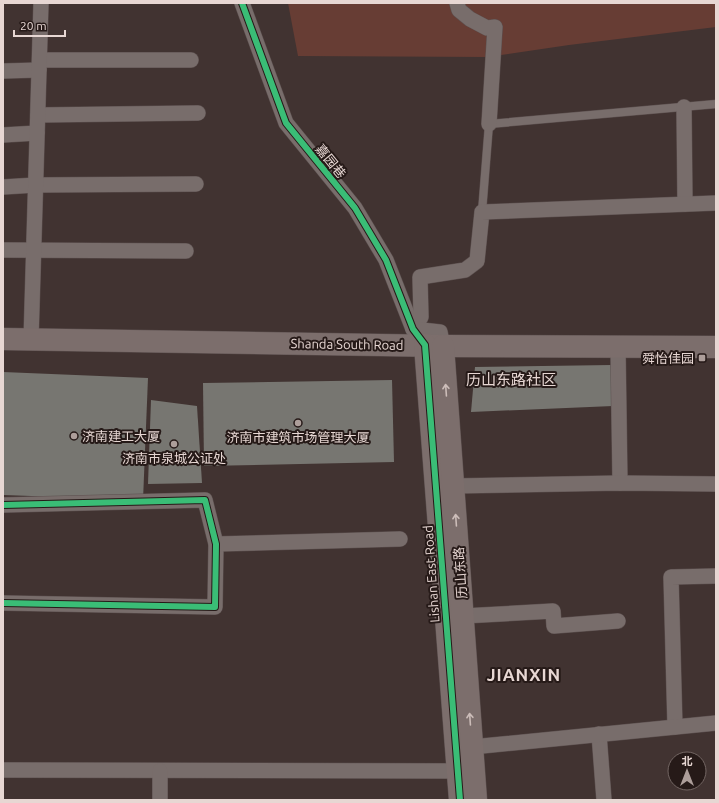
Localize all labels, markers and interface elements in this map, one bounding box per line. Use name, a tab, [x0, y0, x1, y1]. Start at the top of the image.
scale bar	[14, 12, 65, 38]
text: 20 m	[20, 19, 47, 32]
street label: 嘉园巷	[313, 141, 349, 181]
street label: Shanda South Road	[290, 336, 404, 352]
place label: 舜怡佳园	[642, 351, 694, 365]
marker: 舜怡佳园	[697, 353, 707, 363]
district label: 历山东路社区	[466, 371, 556, 388]
one-way arrow	[443, 384, 450, 397]
marker: 济南市建筑市场管理大厦	[293, 418, 303, 428]
place label: 济南建工大厦	[82, 429, 160, 443]
place label: 济南市建筑市场管理大厦	[226, 430, 370, 444]
marker: 济南建工大厦	[69, 431, 79, 441]
marker: 济南市泉城公证处	[169, 439, 179, 449]
place label: 济南市泉城公证处	[122, 451, 226, 465]
one-way arrow	[452, 514, 459, 527]
street label: Lishan East Road	[421, 525, 441, 623]
street label: 历山东路	[451, 547, 469, 599]
district label: JIANXIN	[487, 665, 561, 684]
one-way arrow	[467, 713, 474, 726]
north arrow	[667, 751, 707, 791]
text: 北	[682, 755, 693, 767]

